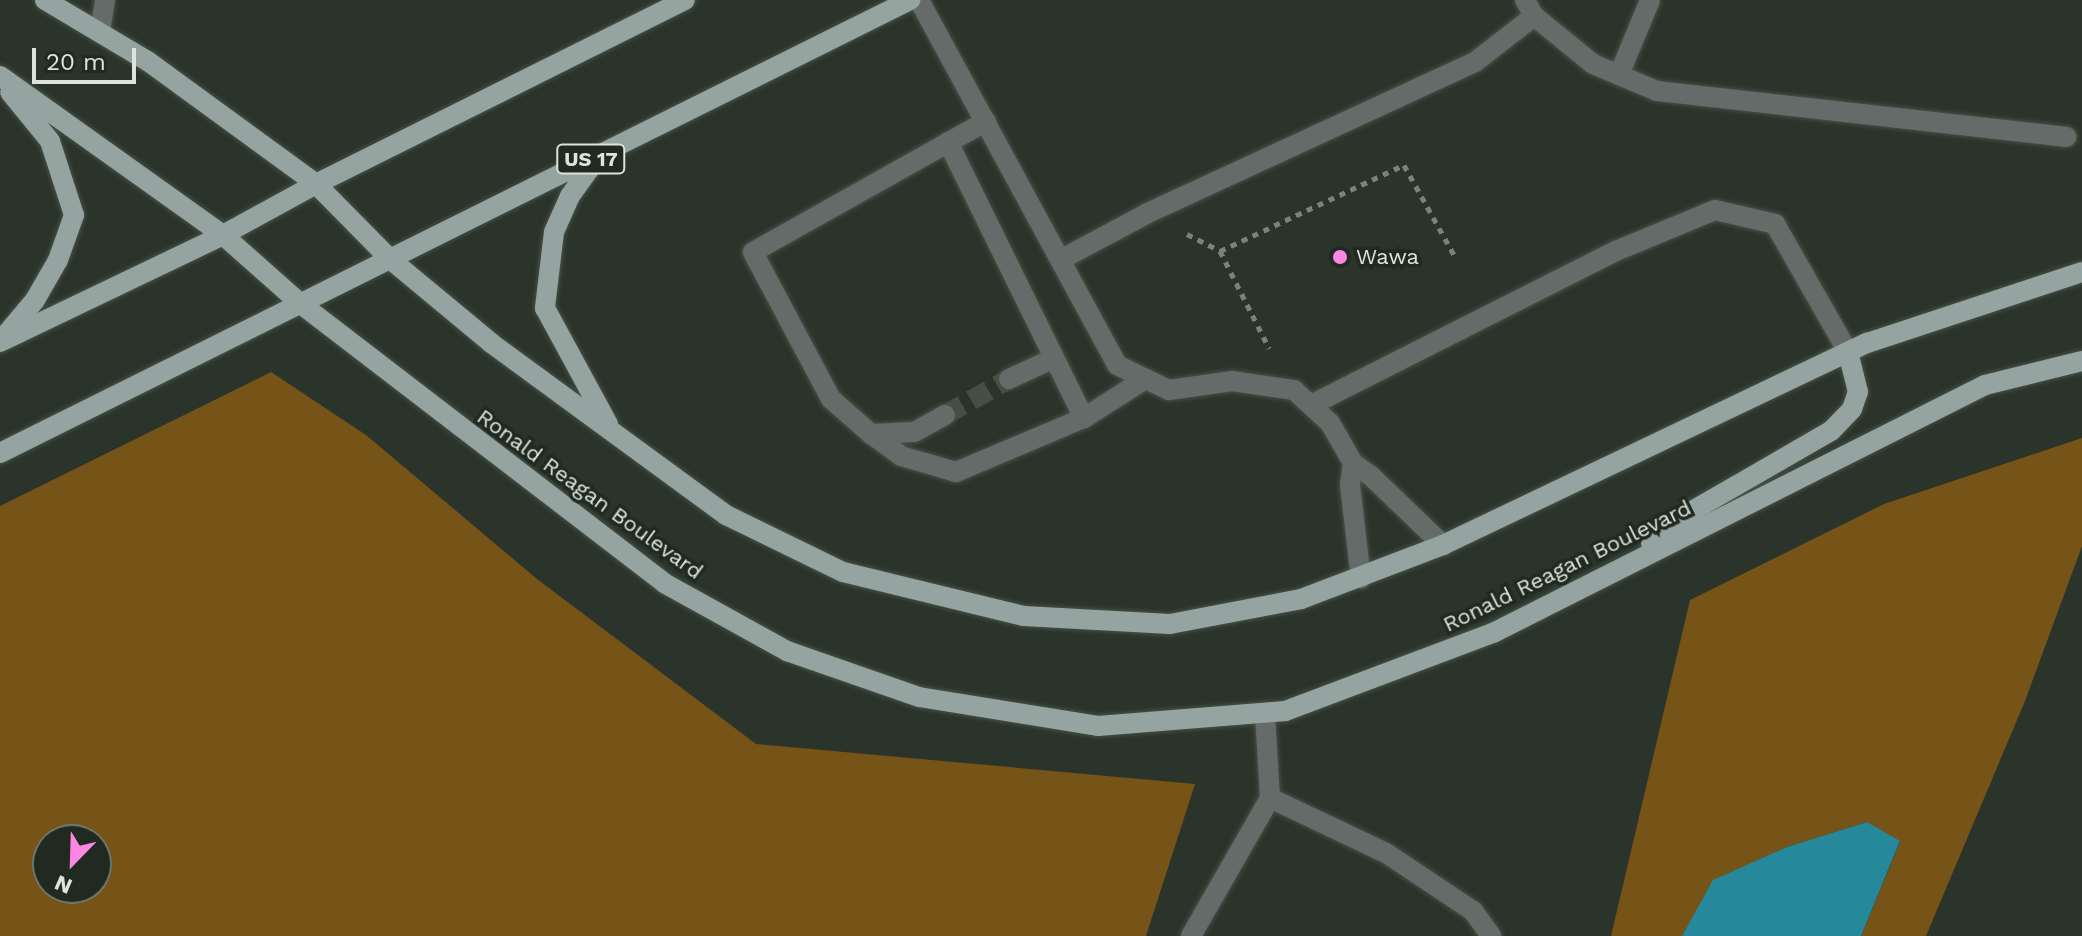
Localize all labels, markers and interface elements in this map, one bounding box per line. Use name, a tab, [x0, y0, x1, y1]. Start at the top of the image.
scale bar	[36, 32, 140, 82]
text: 20 m	[46, 48, 106, 76]
road number: US 17	[555, 143, 627, 175]
place label: Wawa	[1356, 244, 1419, 270]
marker: Wawa	[1331, 248, 1349, 266]
street label: Ronald Reagan Boulevard	[472, 403, 708, 585]
street label: Ronald Reagan Boulevard	[1439, 494, 1695, 638]
north arrow	[32, 824, 112, 904]
text: N	[51, 870, 76, 899]

